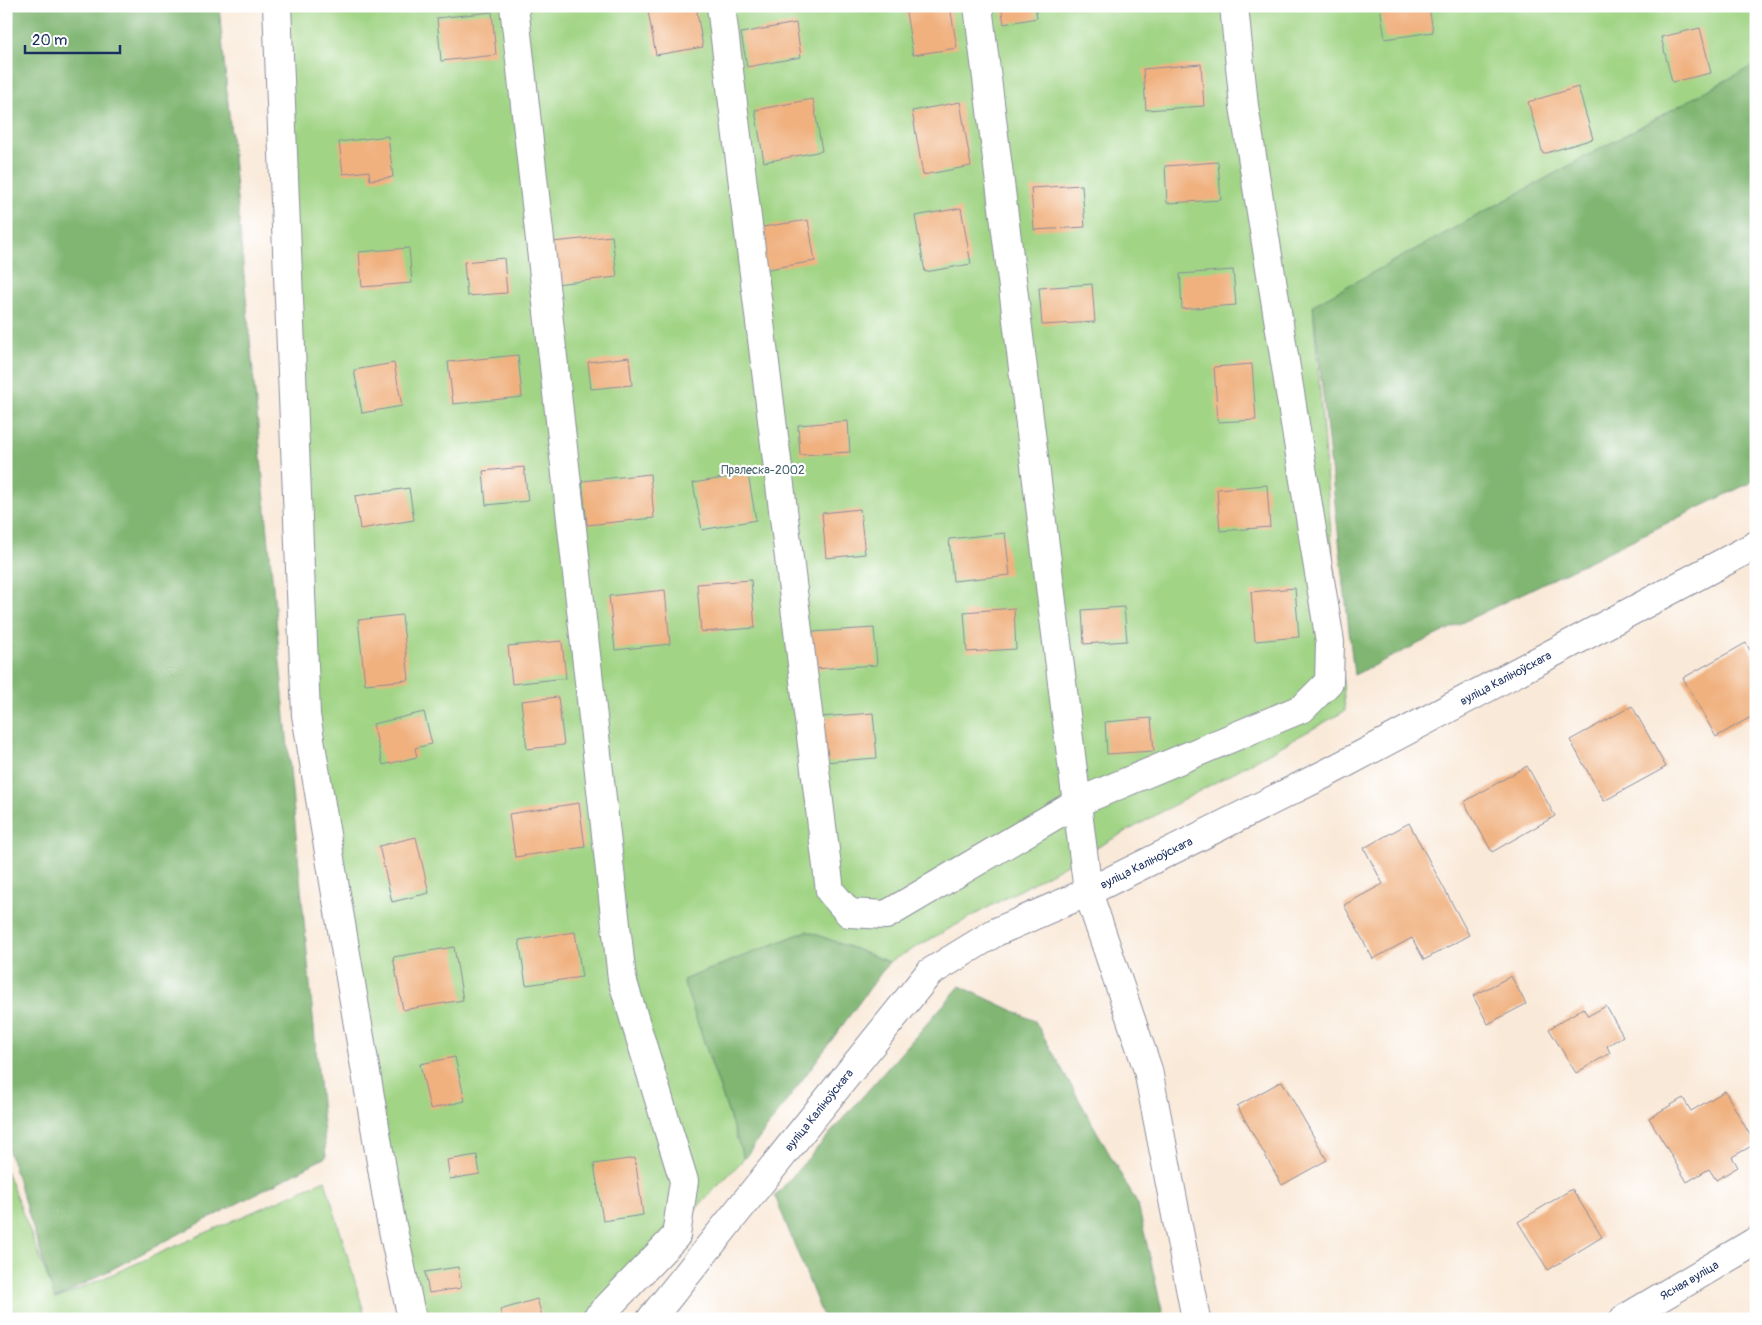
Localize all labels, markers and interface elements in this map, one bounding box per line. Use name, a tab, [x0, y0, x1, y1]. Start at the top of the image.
scale bar	[25, 22, 120, 54]
text: 20 m	[32, 31, 67, 50]
park label: Пралеска-2002	[721, 463, 805, 478]
street label: вуліца Каліноўскага	[1457, 647, 1554, 708]
street label: вуліца Каліноўскага	[1098, 833, 1196, 892]
street label: вуліца Каліноўскага	[781, 1066, 857, 1154]
street label: Ясная вуліца	[1657, 1257, 1722, 1303]

